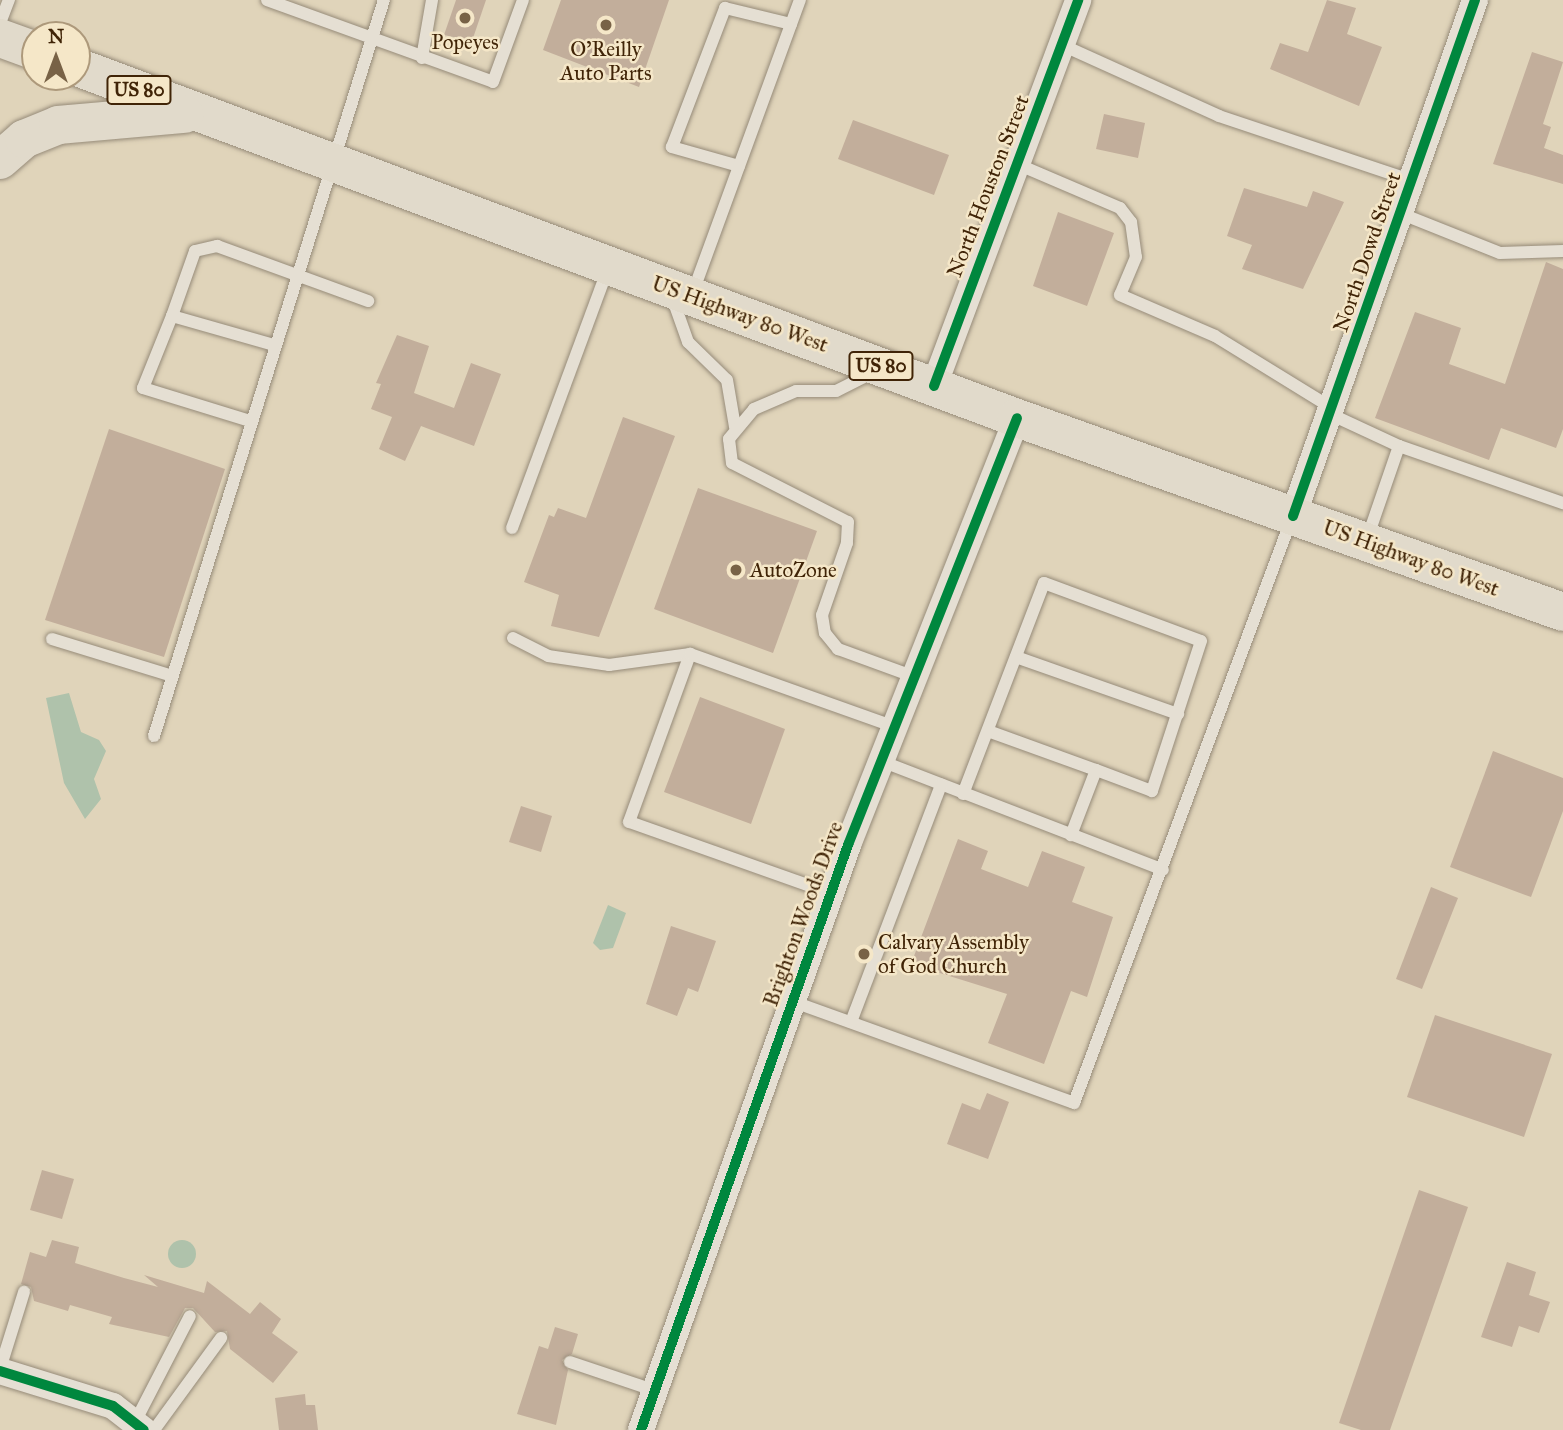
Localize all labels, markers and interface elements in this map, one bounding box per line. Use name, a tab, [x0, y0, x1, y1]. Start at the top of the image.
marker: Popeyes	[457, 10, 473, 26]
marker: O'Reilly Auto Parts	[598, 17, 614, 33]
north arrow	[21, 21, 91, 91]
text: N	[48, 25, 64, 48]
place label: Popeyes	[431, 29, 499, 55]
place label: O'Reilly Auto Parts	[560, 36, 652, 86]
road number: US 80	[106, 74, 172, 106]
street label: North Houston Street	[942, 91, 1034, 281]
street label: North Dowd Street	[1328, 169, 1406, 335]
street label: US Highway 80 West	[648, 270, 832, 358]
road number: US 80	[848, 350, 914, 382]
street label: US Highway 80 West	[1319, 514, 1503, 602]
place label: AutoZone	[750, 557, 837, 583]
marker: AutoZone	[728, 562, 744, 578]
street label: Brighton Woods Drive	[758, 818, 848, 1010]
place label: Calvary Assembly of God Church	[878, 929, 1029, 979]
marker: Calvary Assembly of God Church	[856, 946, 872, 962]

